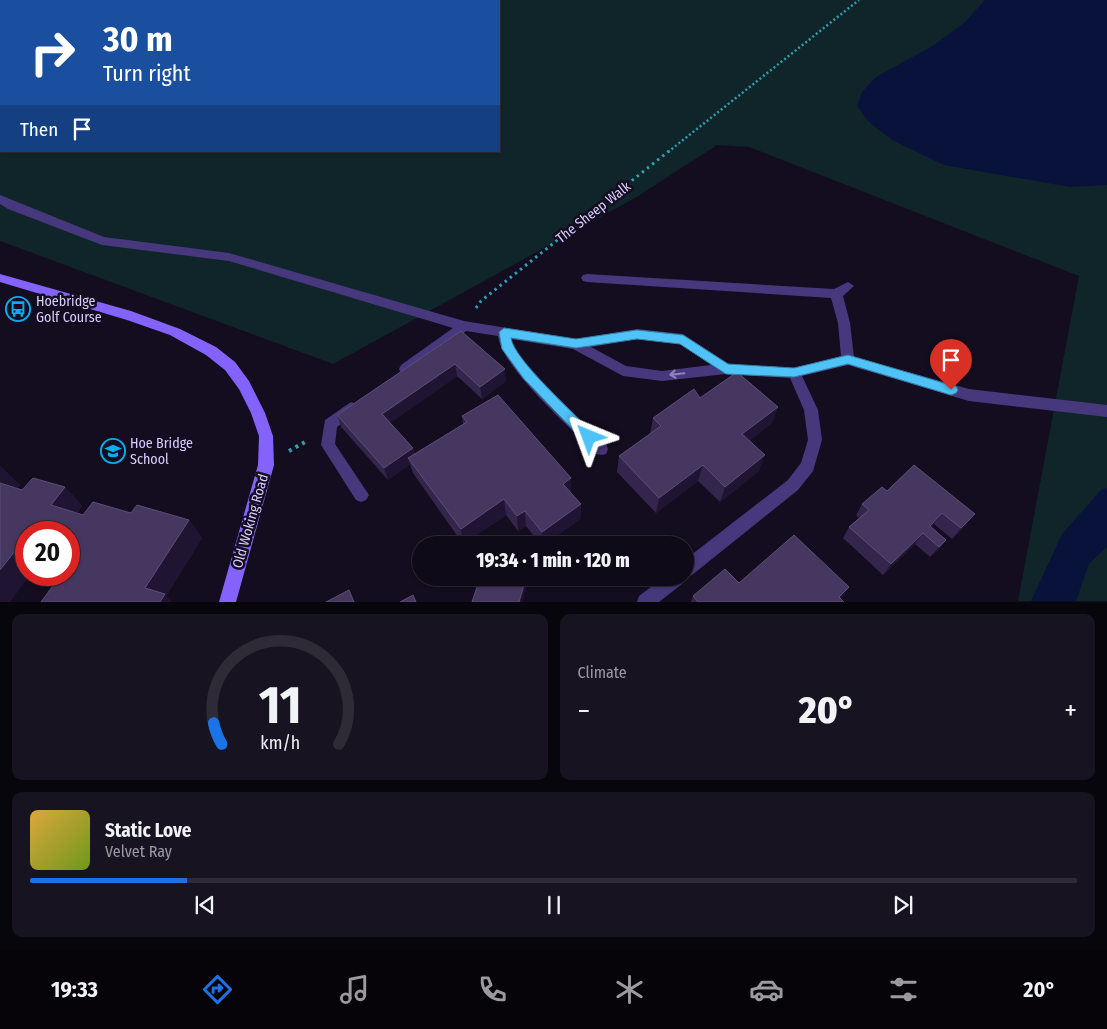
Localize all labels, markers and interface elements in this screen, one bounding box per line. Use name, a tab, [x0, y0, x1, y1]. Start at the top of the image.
text: 30 m	[103, 18, 173, 60]
icon: right	[20, 20, 85, 85]
text: Turn right	[103, 60, 191, 87]
icon: arrive	[68, 115, 96, 143]
text: Then	[20, 118, 58, 141]
street label: The Sheep Walk	[553, 178, 634, 247]
place label: Hoebridge Golf Course	[36, 293, 102, 326]
bus stop icon: Hoebridge Golf Course	[5, 296, 31, 322]
pin	[930, 339, 972, 390]
icon: arrive	[937, 346, 965, 374]
one-way arrow	[670, 369, 686, 379]
position arrow	[562, 410, 614, 462]
place label: Hoe Bridge School	[130, 435, 193, 468]
school or university icon: Hoe Bridge School	[100, 438, 126, 464]
street label: Old Woking Road	[229, 472, 272, 570]
speed limit sign: 20	[15, 521, 80, 586]
text: 19:34 · 1 min · 120 m	[476, 549, 630, 572]
text: Climate	[578, 663, 627, 682]
text: 11	[258, 674, 301, 737]
text: 20°	[799, 687, 856, 733]
text: −	[578, 694, 590, 727]
text: +	[1064, 694, 1077, 727]
text: km/h	[260, 732, 300, 754]
text: Static Love	[105, 819, 192, 842]
text: Velvet Ray	[105, 842, 172, 861]
icon: previous	[191, 891, 219, 919]
icon: pause	[540, 891, 568, 919]
icon: next	[889, 891, 917, 919]
icon: directions	[200, 972, 235, 1007]
icon: music	[337, 972, 372, 1007]
icon: phone	[475, 972, 510, 1007]
icon: climate	[612, 972, 647, 1007]
icon: car	[749, 972, 784, 1007]
icon: filters	[886, 972, 921, 1007]
text: 19:33	[51, 976, 98, 1003]
text: 20°	[1023, 976, 1056, 1003]

